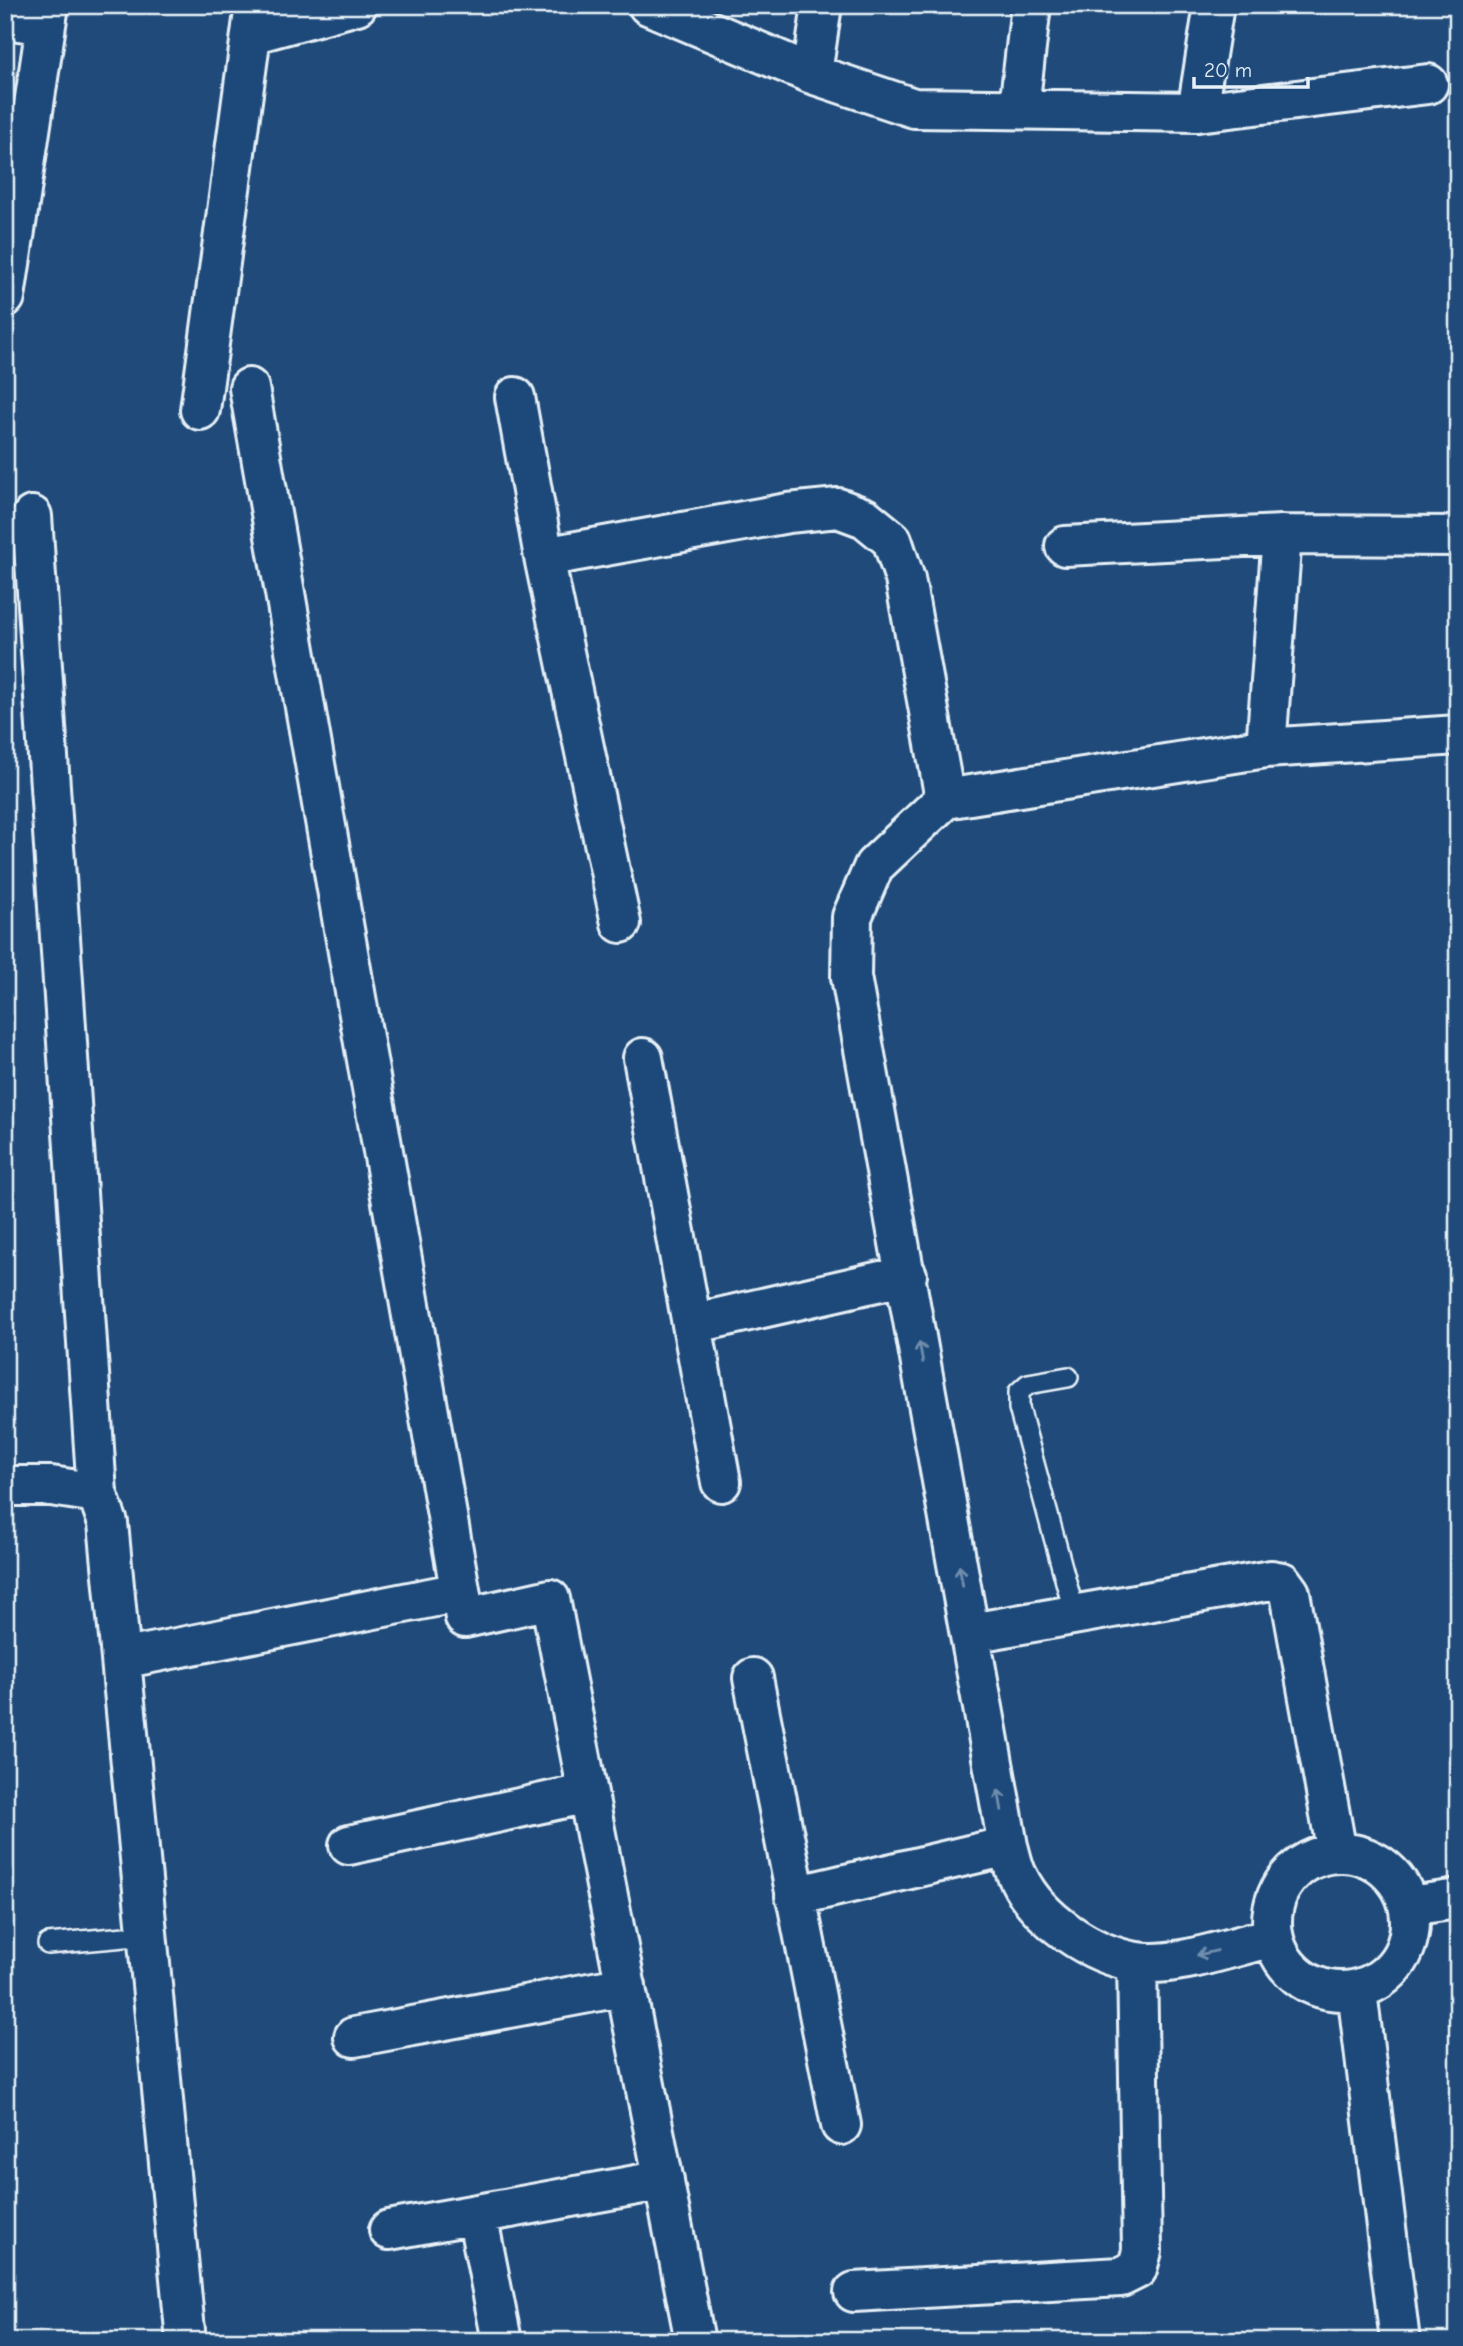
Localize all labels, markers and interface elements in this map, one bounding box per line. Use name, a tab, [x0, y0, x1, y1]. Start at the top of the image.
scale bar	[1194, 46, 1307, 90]
text: 20 m	[1204, 58, 1252, 82]
one-way arrow	[914, 1341, 927, 1364]
one-way arrow	[954, 1565, 967, 1588]
one-way arrow	[993, 1789, 1006, 1812]
one-way arrow	[1196, 1947, 1219, 1960]

